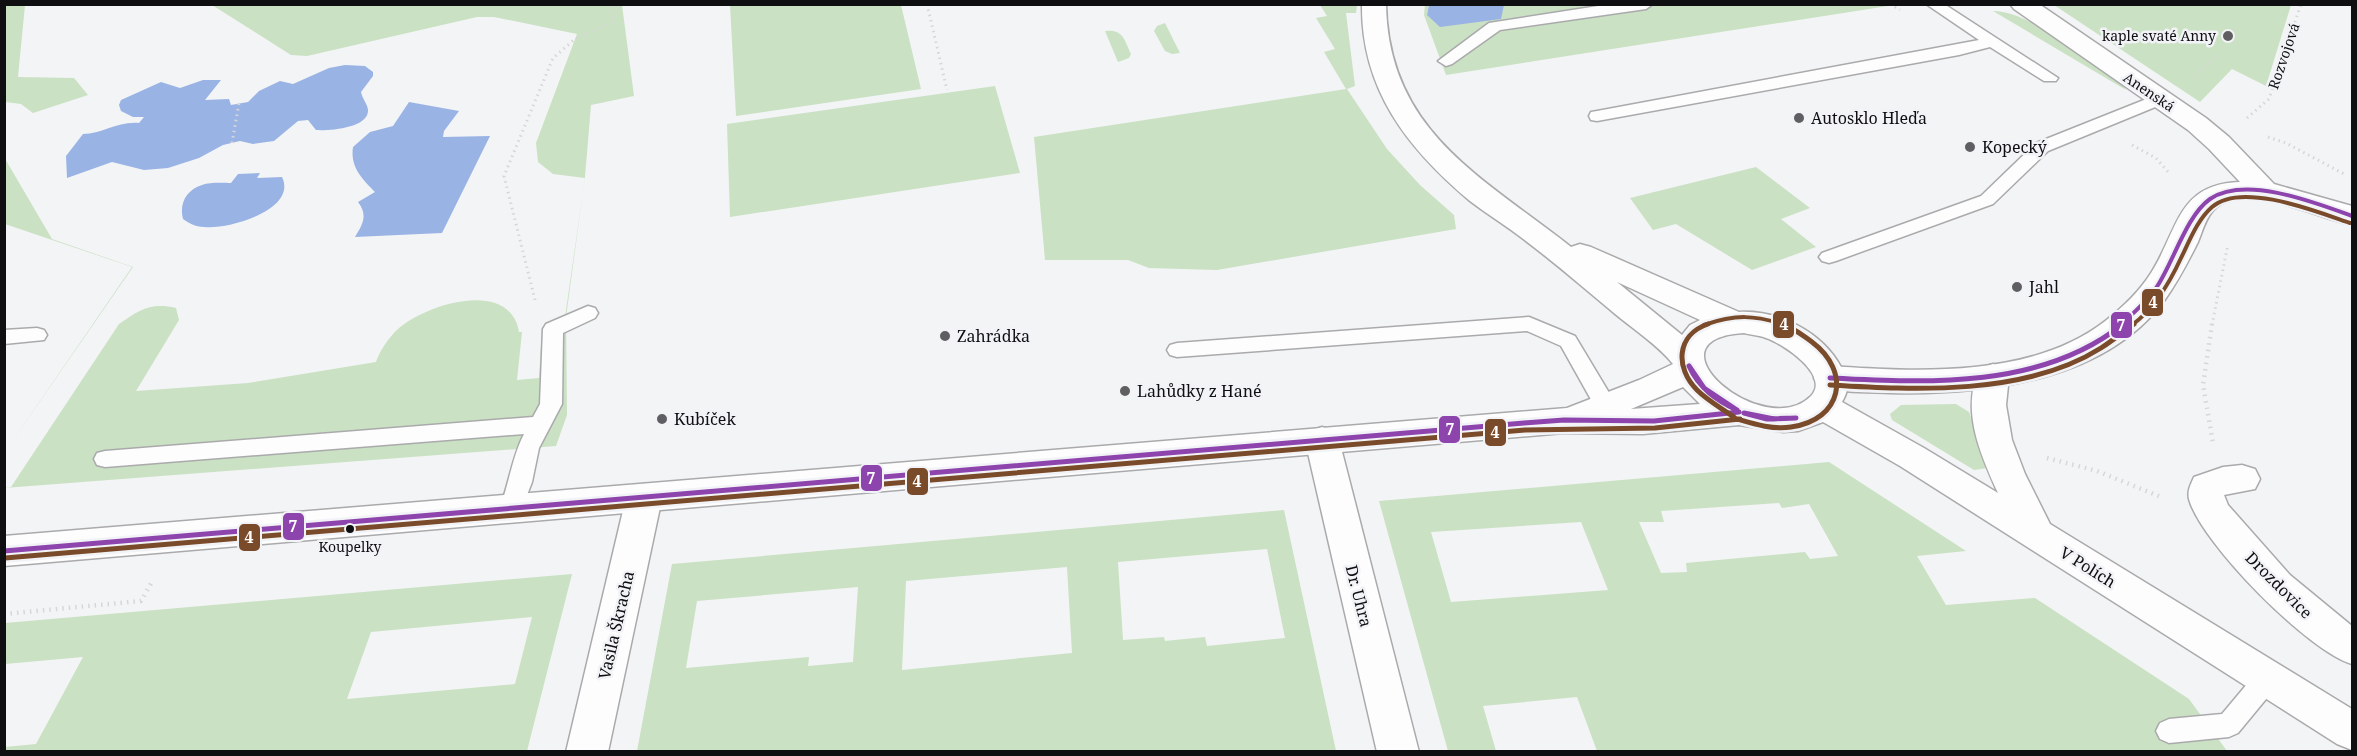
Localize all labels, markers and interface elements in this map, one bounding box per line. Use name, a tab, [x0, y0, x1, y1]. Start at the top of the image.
street label: Rozvojová	[2263, 20, 2304, 91]
place label: kaple svaté Anny	[2102, 26, 2216, 45]
marker: kaple svaté Anny	[2221, 29, 2235, 43]
street label: Anenská	[2120, 68, 2179, 116]
place label: Autosklo Hleďa	[1811, 107, 1927, 129]
marker: Autosklo Hleďa	[1792, 111, 1806, 125]
place label: Kopecký	[1982, 136, 2048, 158]
marker: Kopecký	[1963, 140, 1977, 154]
place label: Jahl	[2028, 276, 2059, 298]
marker: Jahl	[2010, 280, 2024, 294]
line badge: 4	[2141, 288, 2164, 317]
text: 4	[2148, 291, 2158, 313]
line badge: 4	[1772, 310, 1795, 339]
line badge: 7	[2110, 311, 2133, 339]
text: 4	[1779, 313, 1789, 335]
text: 7	[2116, 314, 2126, 336]
place label: Zahrádka	[957, 325, 1030, 347]
marker: Zahrádka	[938, 329, 952, 343]
place label: Lahůdky z Hané	[1137, 380, 1262, 402]
marker: Lahůdky z Hané	[1118, 384, 1132, 398]
place label: Kubíček	[674, 408, 736, 430]
marker: Kubíček	[655, 412, 669, 426]
line badge: 7	[1438, 415, 1461, 444]
text: 7	[1445, 418, 1455, 440]
line badge: 4	[1484, 418, 1507, 447]
text: 4	[1490, 421, 1500, 443]
line badge: 7	[860, 464, 883, 492]
text: 7	[866, 467, 876, 489]
line badge: 4	[906, 467, 929, 496]
text: 4	[912, 470, 922, 492]
line badge: 7	[282, 512, 305, 541]
text: 7	[288, 515, 298, 537]
line badge: 4	[238, 523, 261, 552]
marker: Koupelky	[344, 523, 356, 535]
text: 4	[244, 526, 254, 548]
place label: Koupelky	[318, 537, 382, 556]
street label: V Polích	[2056, 541, 2120, 593]
street label: Drozdovice	[2241, 547, 2317, 623]
street label: Dr. Uhra	[1341, 563, 1377, 629]
street label: Vasila Škracha	[593, 569, 639, 681]

